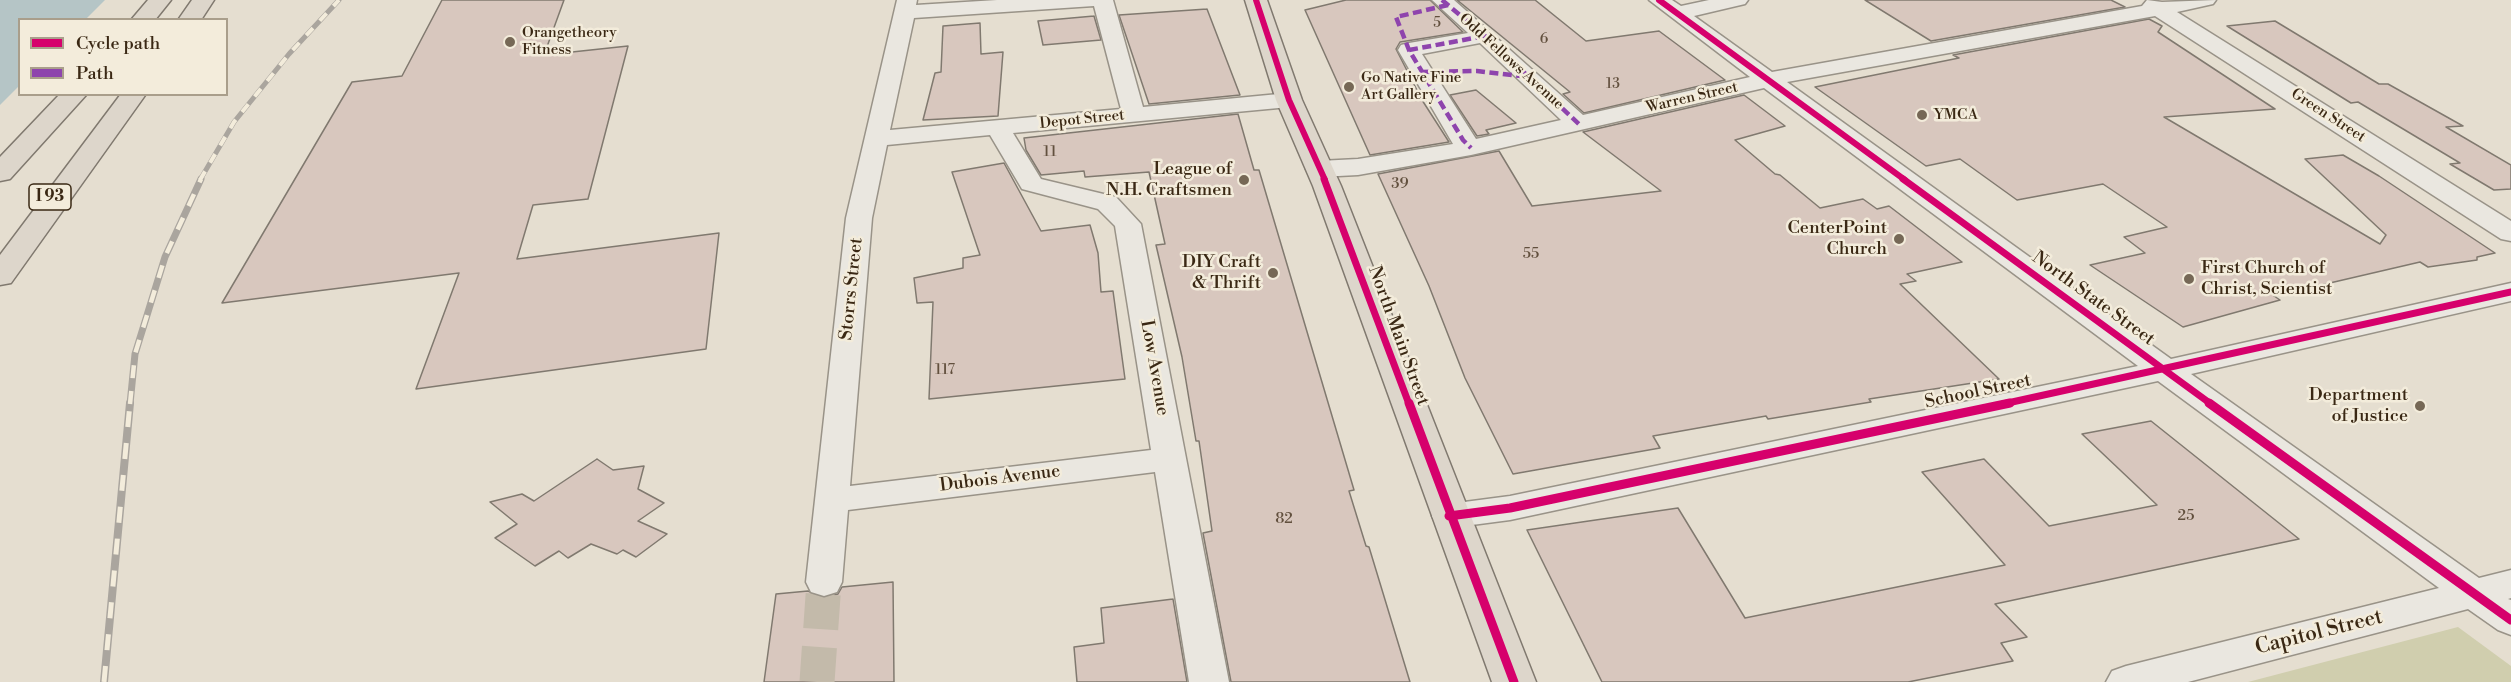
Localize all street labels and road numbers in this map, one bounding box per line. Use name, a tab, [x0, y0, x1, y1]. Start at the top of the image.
street label: Odd Fellows Avenue	[1455, 10, 1567, 114]
street label: Warren Street	[1644, 79, 1740, 117]
street label: Green Street	[2287, 85, 2369, 147]
street label: Depot Street	[1039, 107, 1125, 133]
road number: I 93	[29, 184, 71, 210]
street label: Storrs Street	[836, 237, 868, 341]
street label: North State Street	[2027, 247, 2159, 351]
street label: North Main Street	[1363, 263, 1433, 409]
street label: Low Avenue	[1135, 318, 1173, 418]
street label: School Street	[1923, 370, 2033, 414]
street label: Dubois Avenue	[938, 461, 1062, 497]
street label: Capitol Street	[2253, 605, 2385, 661]

